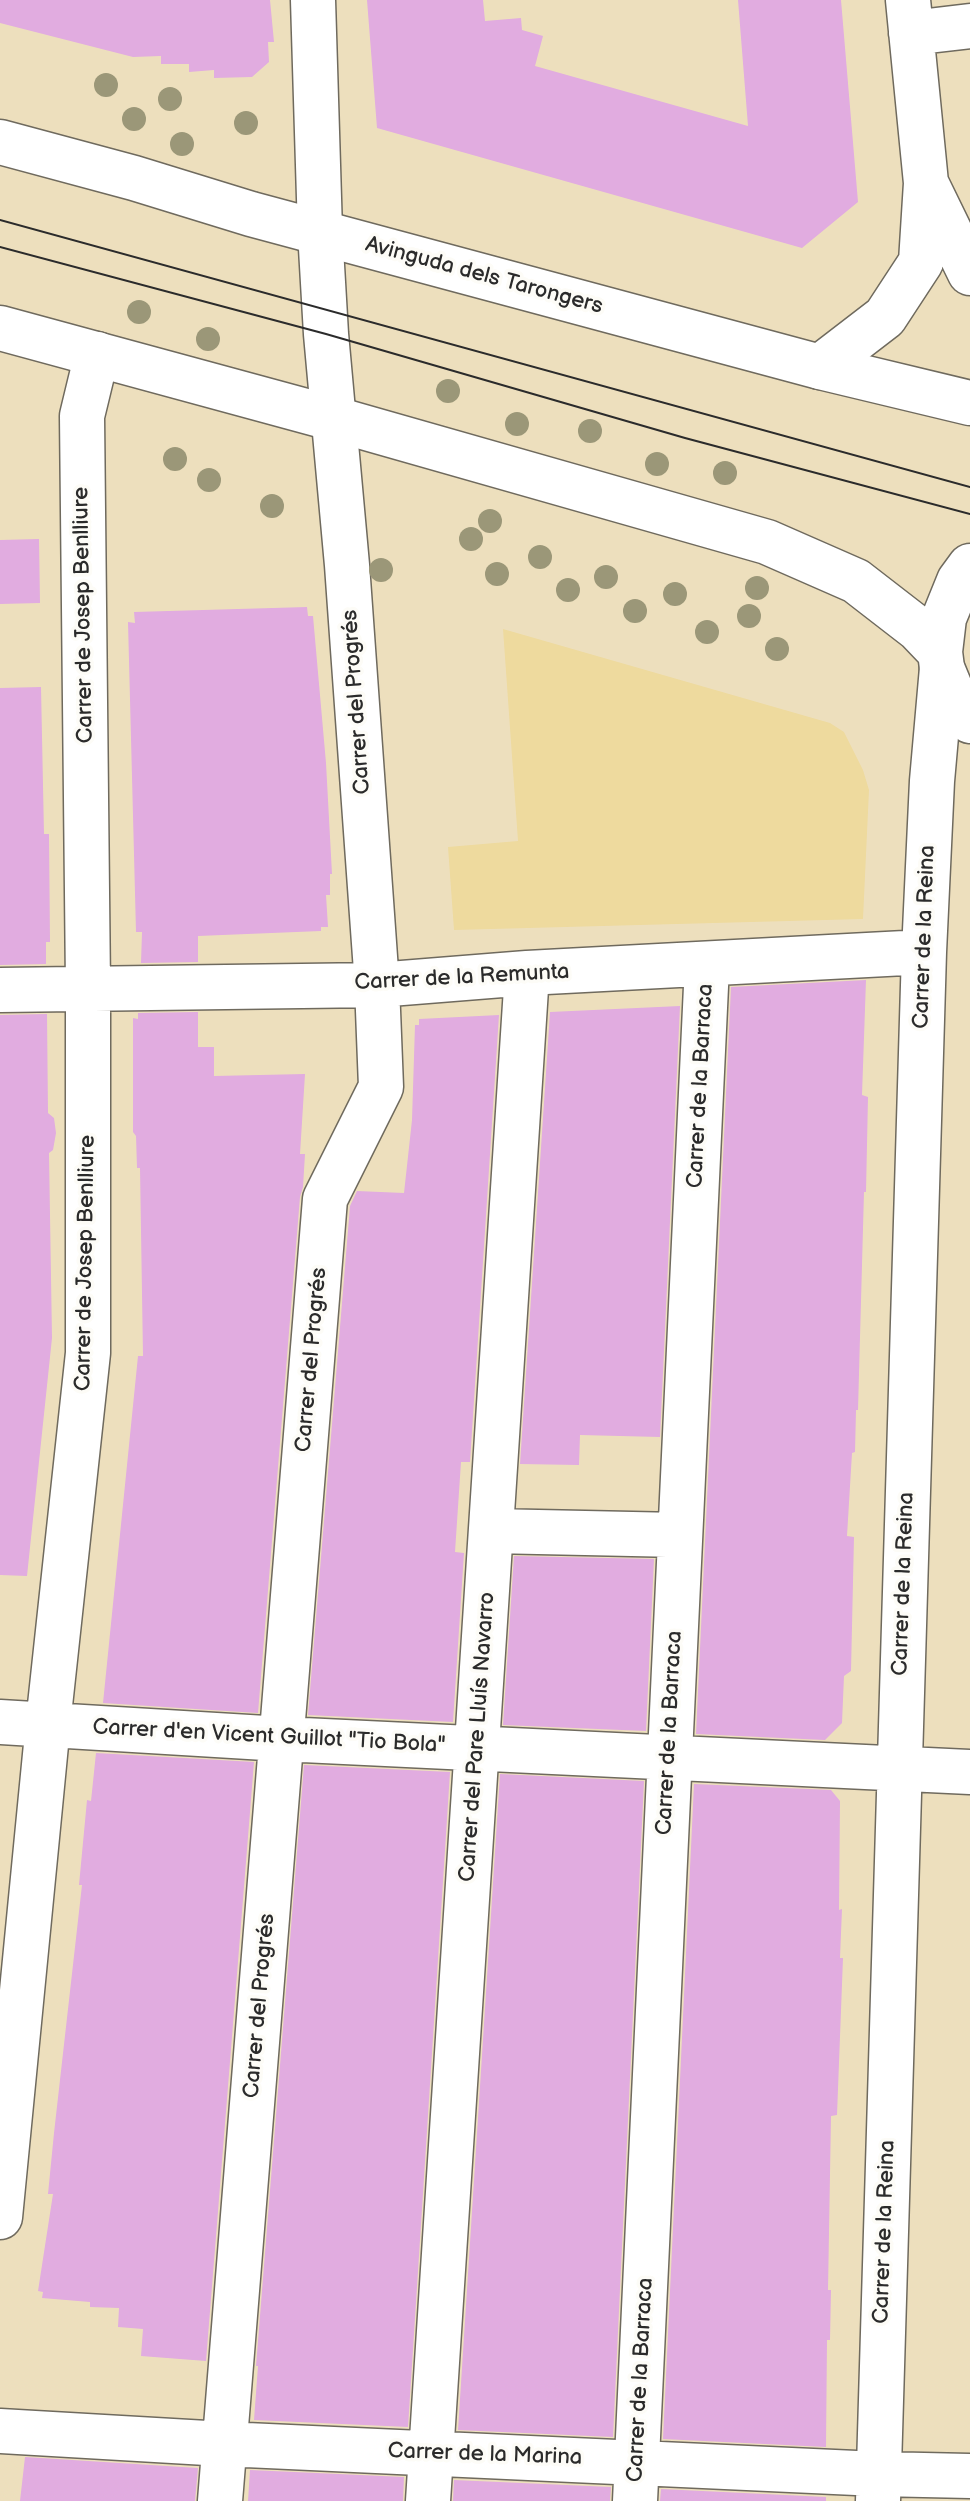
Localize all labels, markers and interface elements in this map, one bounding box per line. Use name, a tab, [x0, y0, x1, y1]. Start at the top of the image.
street label: Avinguda dels Tarongers	[362, 232, 606, 320]
street label: Carrer de Josep Benlliure	[69, 487, 99, 743]
street label: Carrer del Progrés	[337, 609, 377, 795]
street label: Carrer de la Reina	[909, 845, 941, 1029]
street label: Carrer de la Remunta	[354, 959, 570, 997]
street label: Carrer de la Barraca	[682, 983, 720, 1189]
street label: Carrer de Josep Benlliure	[71, 1135, 101, 1391]
street label: Carrer del Progrés	[291, 1267, 333, 1453]
street label: Carrer de la Reina	[888, 1492, 920, 1676]
street label: Carrer del Pare Lluís Navarro	[455, 1591, 501, 1883]
street label: Carrer de la Barraca	[651, 1630, 689, 1836]
street label: Carrer d'en Vicent Guillot "Tio Bola"	[92, 1715, 446, 1759]
street label: Carrer del Progrés	[239, 1913, 281, 2099]
street label: Carrer de la Reina	[869, 2140, 901, 2324]
street label: Carrer de la Barraca	[622, 2277, 660, 2483]
street label: Carrer de la Marina	[387, 2438, 583, 2472]

